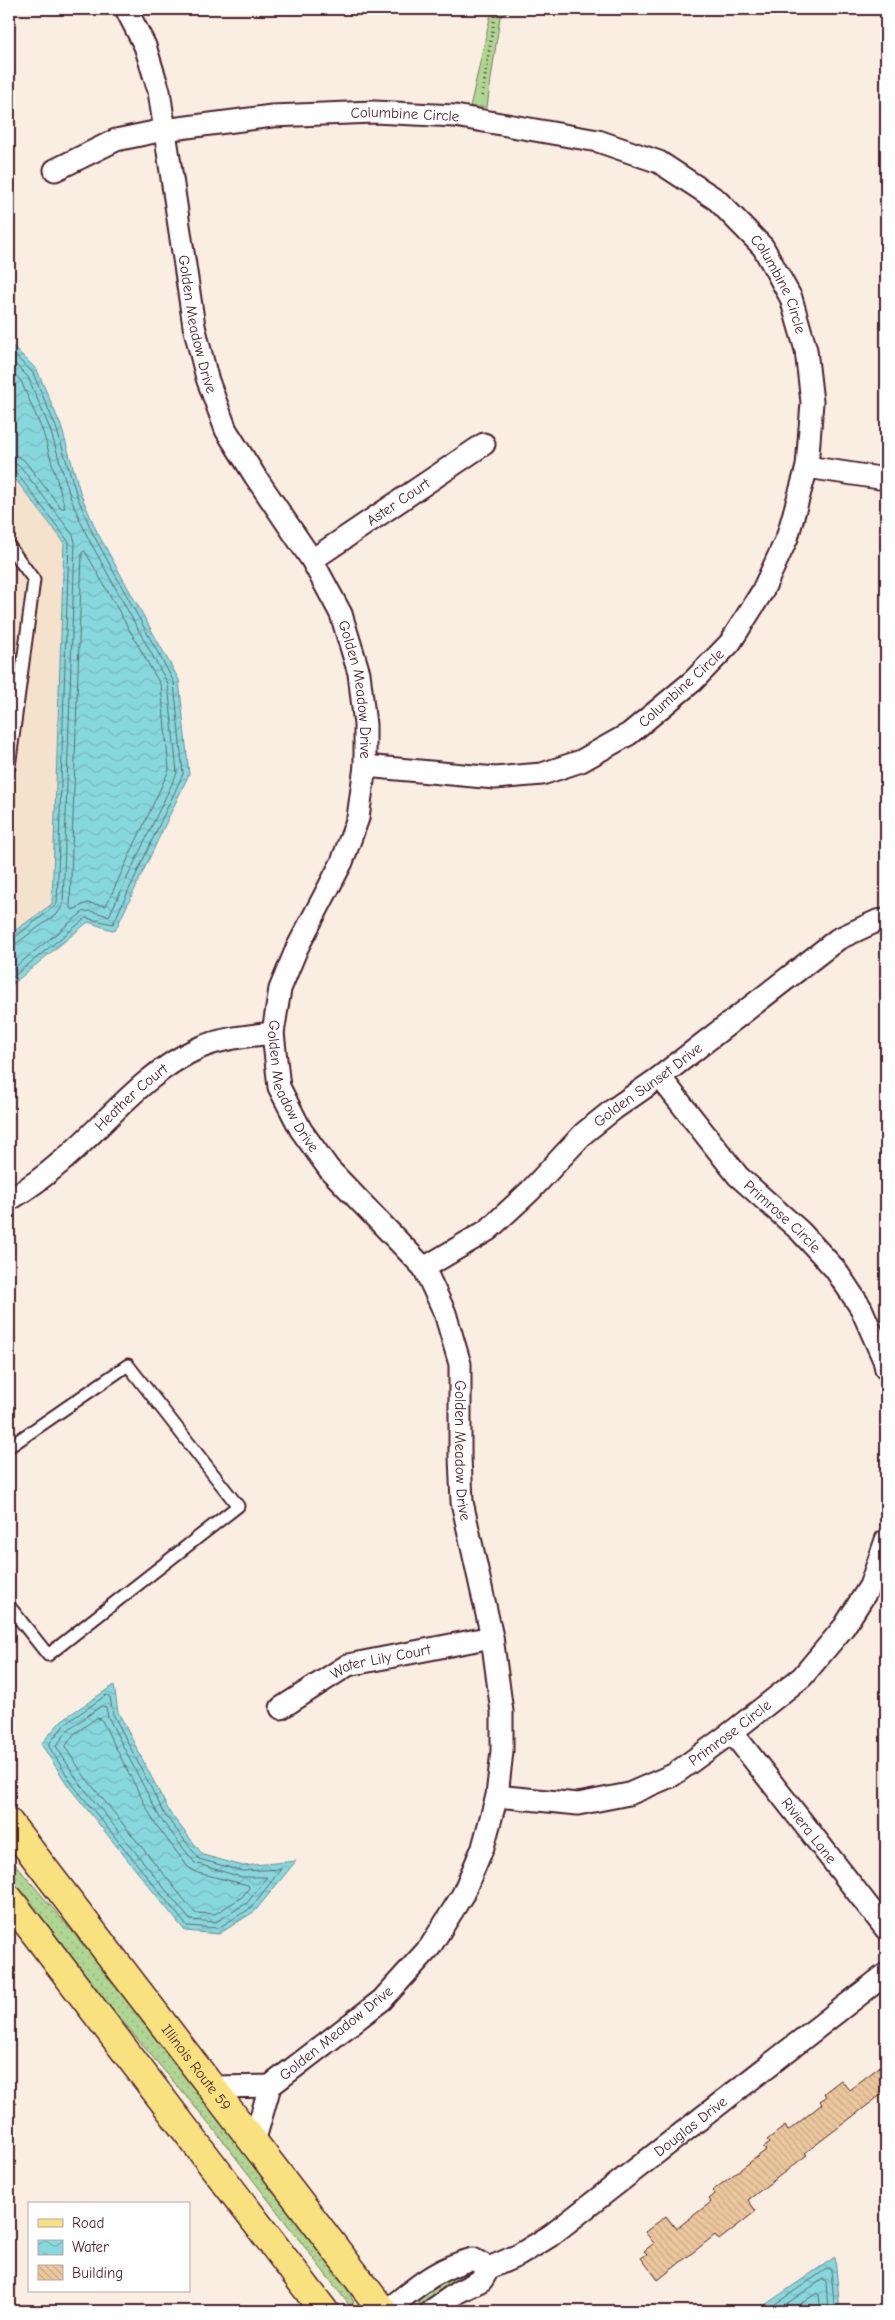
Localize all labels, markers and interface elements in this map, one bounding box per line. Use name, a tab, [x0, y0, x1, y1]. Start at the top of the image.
street label: Columbine Circle	[350, 103, 461, 126]
street label: Columbine Circle	[747, 230, 810, 336]
street label: Golden Meadow Drive	[175, 254, 221, 396]
street label: Aster Court	[363, 474, 434, 530]
street label: Golden Meadow Drive	[334, 618, 374, 759]
street label: Columbine Circle	[635, 645, 728, 731]
street label: Golden Meadow Drive	[264, 1019, 323, 1156]
street label: Golden Sunset Drive	[590, 1039, 706, 1131]
street label: Heather Court	[91, 1059, 172, 1135]
street label: Primrose Circle	[740, 1176, 825, 1257]
street label: Golden Meadow Drive	[451, 1380, 475, 1523]
street label: Water Lily Court	[327, 1640, 433, 1683]
street label: Primrose Circle	[685, 1696, 775, 1770]
street label: Riviera Lane	[778, 1794, 841, 1867]
street label: Golden Meadow Drive	[276, 1981, 397, 2084]
street label: Illinois Route 59	[158, 2021, 235, 2114]
street label: Douglas Drive	[650, 2092, 731, 2160]
legend	[28, 2202, 190, 2292]
text: Road	[72, 2214, 104, 2232]
text: Water	[72, 2238, 109, 2256]
text: Building	[72, 2264, 123, 2282]

